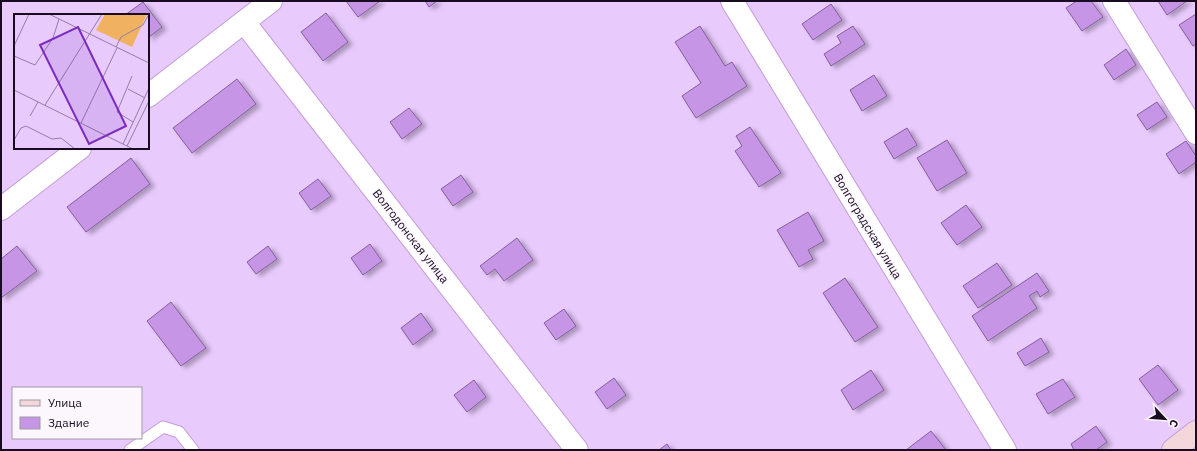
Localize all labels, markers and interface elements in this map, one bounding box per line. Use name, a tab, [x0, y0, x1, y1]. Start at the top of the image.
inset map	[14, 14, 149, 149]
street label: Волгоградская улица	[831, 171, 906, 282]
street label: Волгодонская улица	[370, 186, 453, 287]
legend	[12, 387, 142, 439]
text: Улица	[48, 395, 82, 410]
north arrow	[1145, 399, 1185, 439]
text: Здание	[48, 415, 90, 430]
text: С	[1166, 417, 1182, 430]

